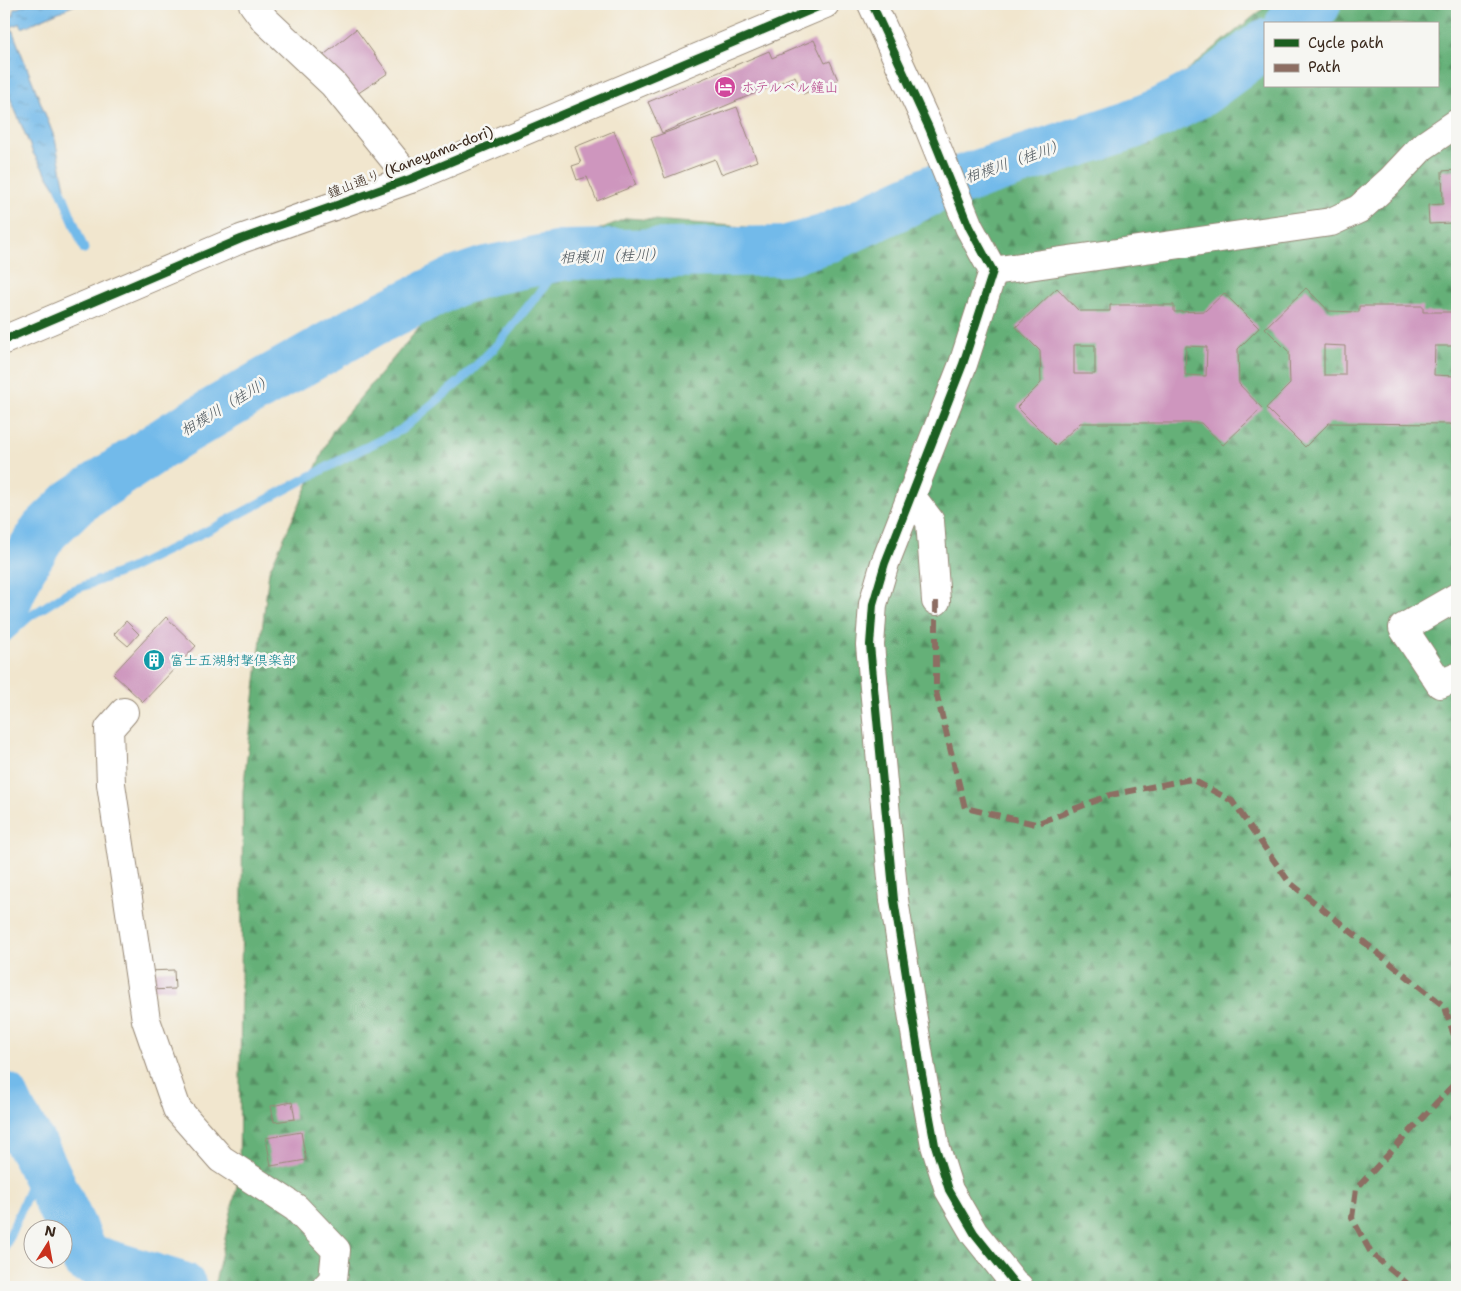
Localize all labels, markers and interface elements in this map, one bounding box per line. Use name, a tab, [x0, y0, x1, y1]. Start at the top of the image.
legend	[1264, 22, 1438, 88]
text: Cycle path	[1308, 33, 1384, 53]
text: Path	[1308, 57, 1341, 77]
hotel icon: ホテルベル鐘山	[713, 75, 737, 99]
place label: ホテルベル鐘山	[741, 78, 838, 96]
street label: 鐘山通り (Kaneyama-dori)	[324, 122, 496, 202]
water label: 相模川（桂川）	[962, 134, 1068, 188]
water label: 相模川（桂川）	[559, 244, 665, 268]
water label: 相模川（桂川）	[177, 369, 277, 441]
building icon: 富士五湖射撃倶楽部	[142, 648, 166, 672]
place label: 富士五湖射撃倶楽部	[170, 651, 296, 669]
north arrow	[22, 1218, 72, 1268]
text: N	[43, 1221, 58, 1241]

